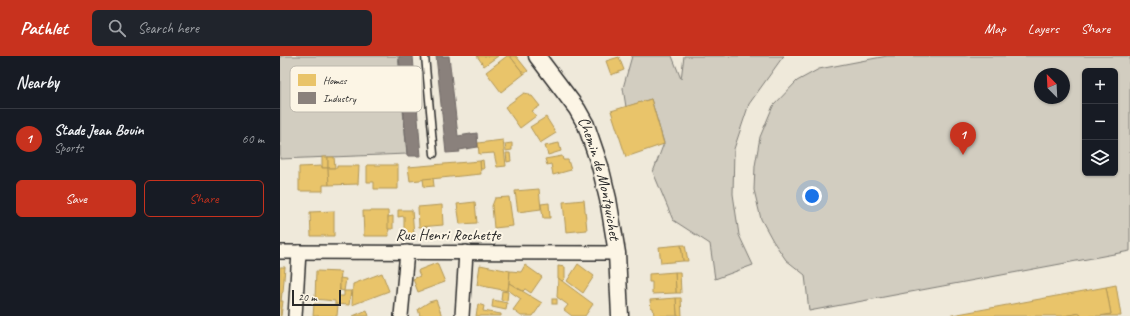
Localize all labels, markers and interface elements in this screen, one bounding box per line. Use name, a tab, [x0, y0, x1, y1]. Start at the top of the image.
search box	[92, 10, 372, 46]
text: Pathlet	[20, 16, 68, 40]
icon: search	[106, 17, 128, 39]
text: Search here	[138, 19, 199, 38]
text: Map	[984, 20, 1006, 37]
text: Layers	[1028, 20, 1059, 37]
text: Share	[1081, 20, 1110, 37]
legend	[290, 66, 422, 112]
north arrow	[1034, 68, 1070, 104]
map controls	[1082, 68, 1118, 176]
button: +	[1082, 68, 1118, 104]
text: Nearby	[16, 72, 59, 93]
text: Homes	[323, 73, 348, 87]
text: Industry	[323, 91, 357, 105]
button: −	[1082, 104, 1118, 140]
street label: Chemin de Montguichet	[573, 113, 625, 243]
text: Stade Jean Bouin	[54, 121, 144, 140]
pin: 1	[950, 122, 976, 155]
text: 1	[26, 131, 32, 147]
text: 60 m	[242, 131, 264, 147]
text: Sports	[54, 140, 83, 156]
button: layers	[1082, 140, 1118, 176]
button: Save	[16, 180, 136, 217]
button: Share	[144, 180, 264, 217]
your location	[802, 186, 822, 206]
street label: Rue Henri Rochette	[396, 225, 502, 245]
scale bar	[292, 288, 341, 307]
text: 20 m	[298, 290, 317, 304]

